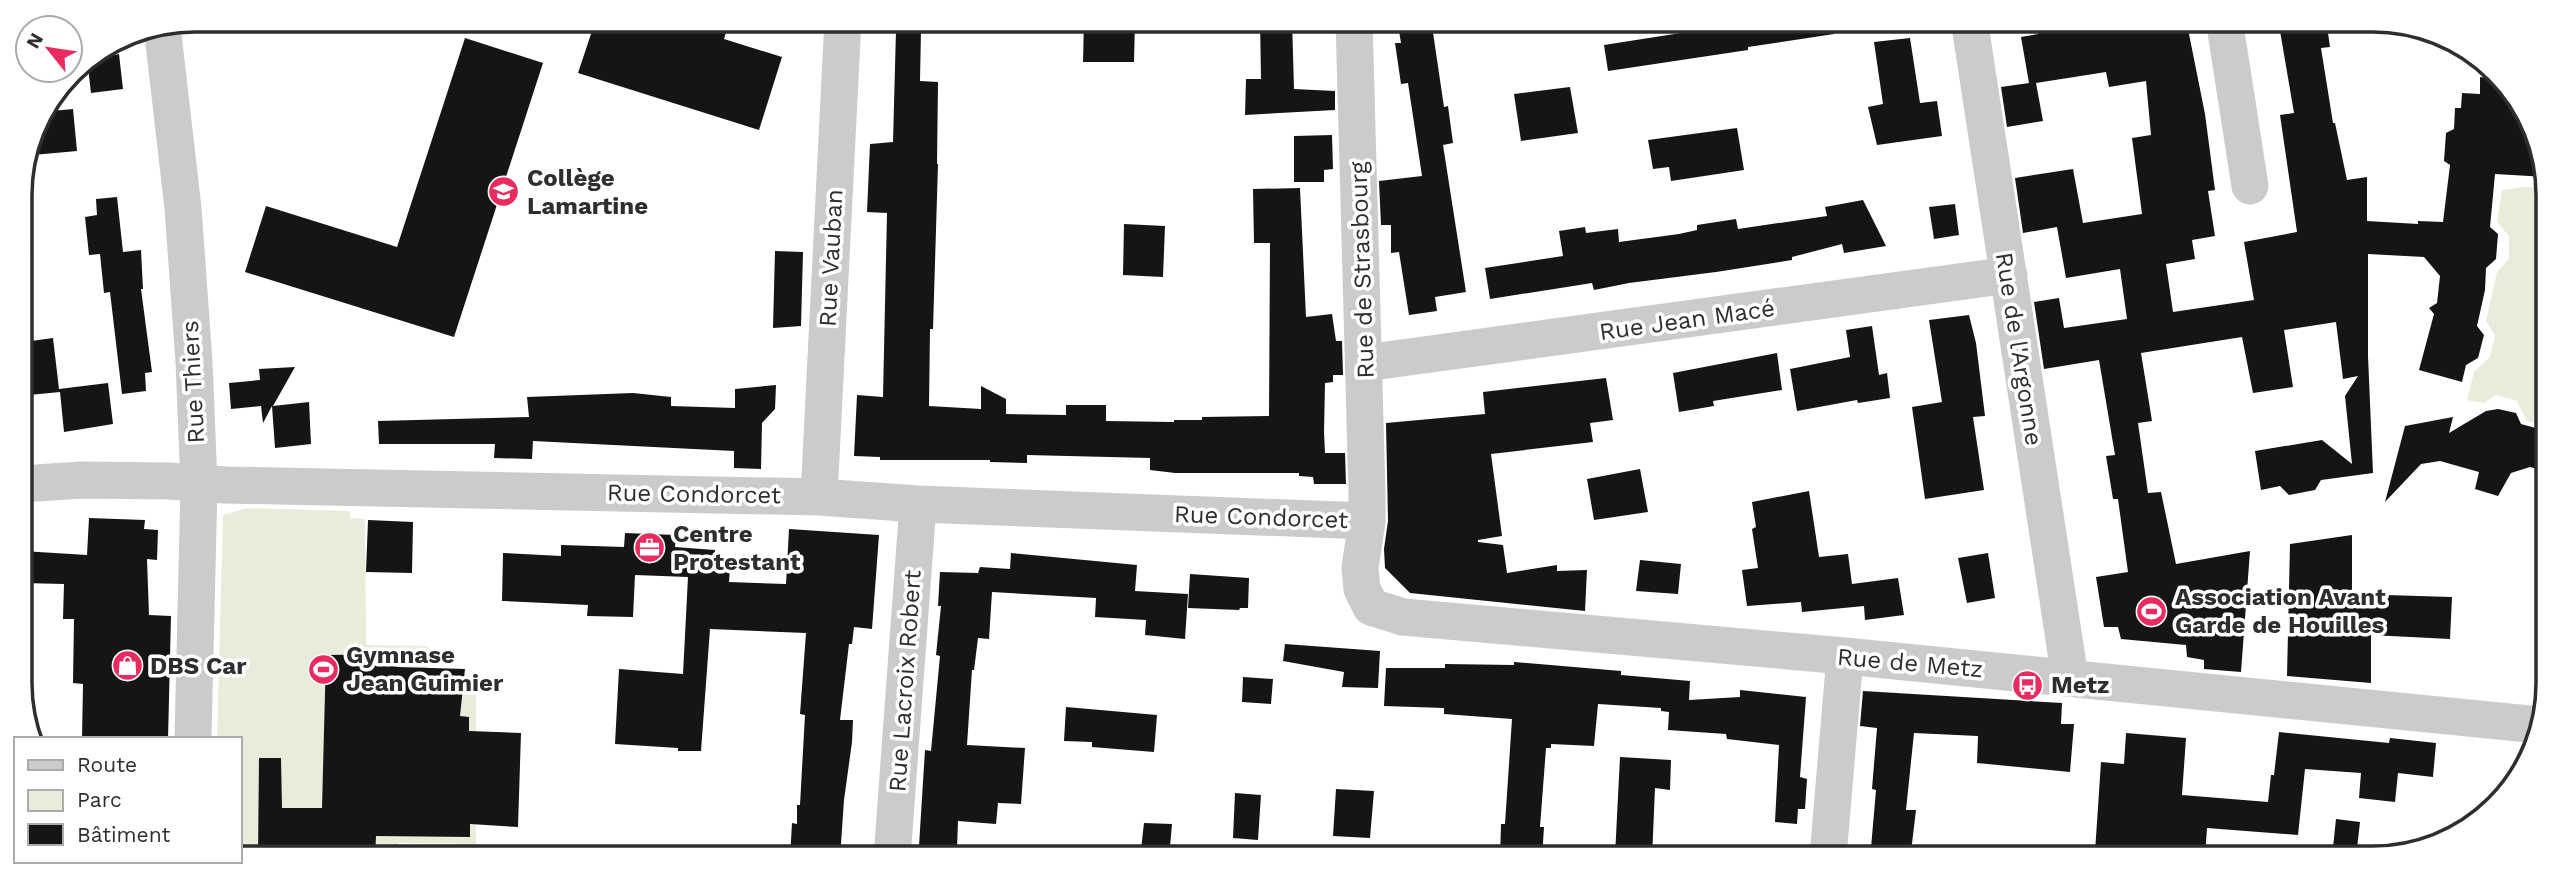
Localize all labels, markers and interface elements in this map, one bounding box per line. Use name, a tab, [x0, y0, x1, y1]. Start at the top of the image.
north arrow	[14, 14, 84, 84]
text: N	[21, 29, 48, 53]
street label: Rue de Strasbourg	[1344, 161, 1380, 379]
place label: Collège Lamartine	[527, 164, 648, 220]
school or university icon: Collège Lamartine	[487, 175, 521, 209]
street label: Rue Vauban	[813, 189, 849, 327]
street label: Rue de l'Argonne	[1990, 250, 2048, 448]
street label: Rue Jean Macé	[1597, 294, 1777, 346]
street label: Rue Thiers	[176, 320, 210, 444]
street label: Rue Condorcet	[607, 478, 781, 510]
street label: Rue Condorcet	[1174, 500, 1348, 534]
place label: Centre Protestant	[673, 520, 801, 576]
office icon: Centre Protestant	[633, 531, 667, 565]
street label: Rue Lacroix Robert	[883, 569, 927, 793]
place label: Association Avant Garde de Houilles	[2175, 583, 2386, 639]
sports icon: Association Avant Garde de Houilles	[2135, 594, 2169, 628]
place label: Gymnase Jean Guimier	[346, 641, 504, 697]
street label: Rue de Metz	[1836, 643, 1984, 683]
shop icon: DBS Car	[110, 649, 144, 683]
place label: DBS Car	[150, 652, 247, 680]
sports icon: Gymnase Jean Guimier	[306, 652, 340, 686]
bus stop icon: Metz	[2011, 668, 2045, 702]
place label: Metz	[2051, 671, 2109, 699]
legend	[14, 737, 242, 863]
text: Route	[77, 752, 137, 777]
text: Parc	[77, 787, 122, 812]
text: Bâtiment	[77, 822, 171, 847]

